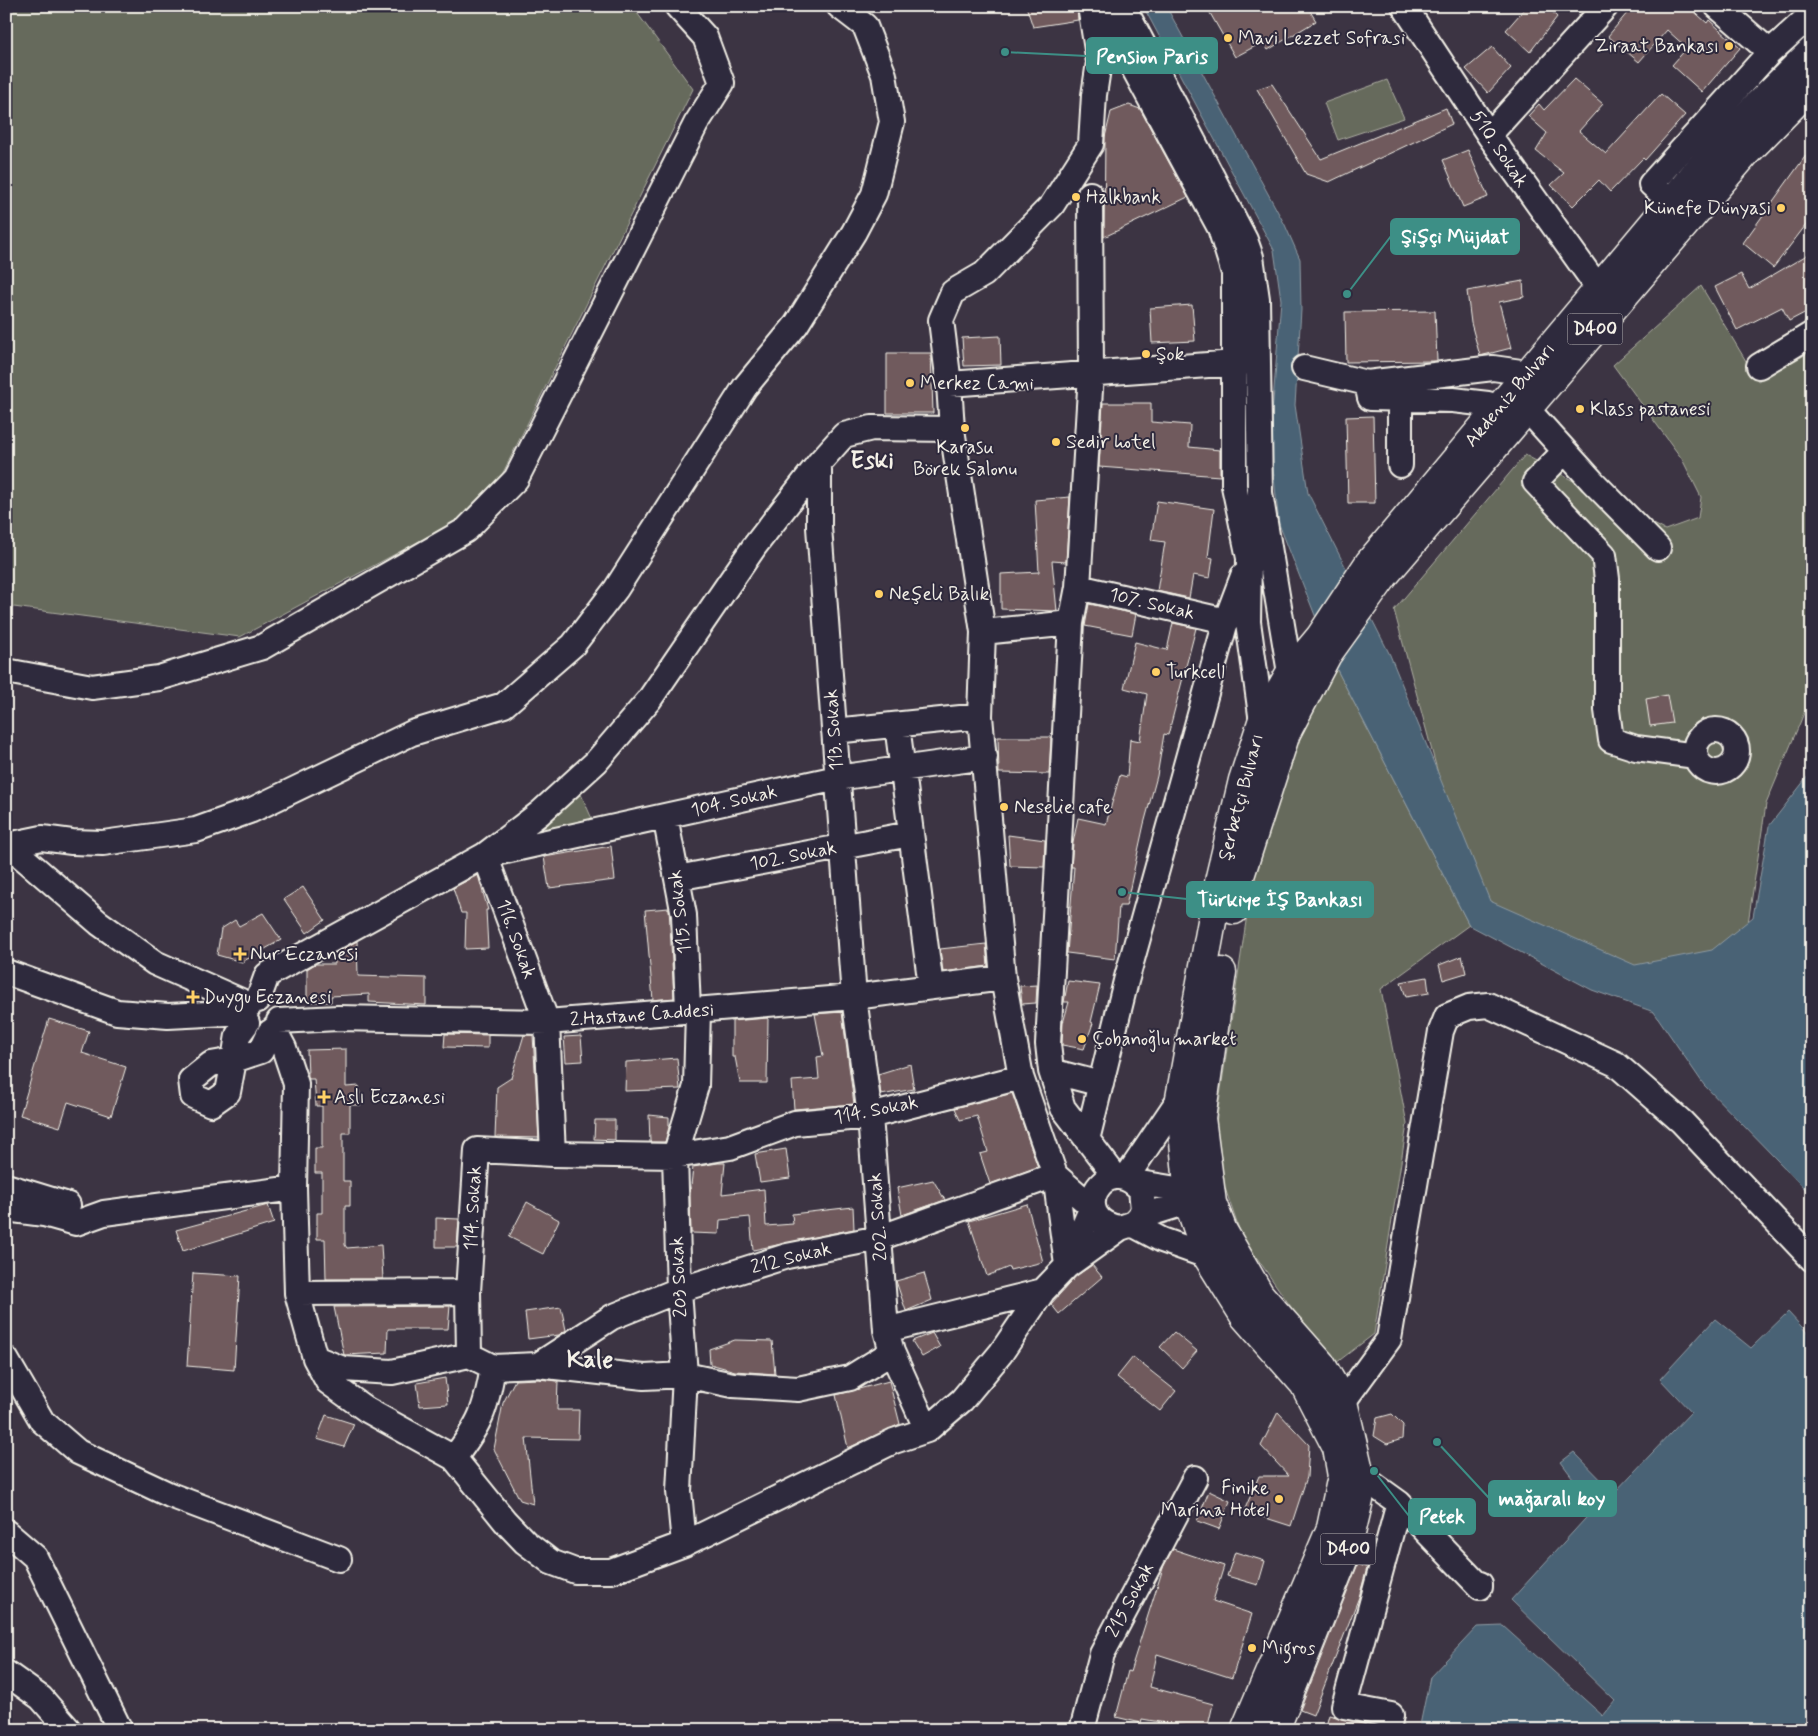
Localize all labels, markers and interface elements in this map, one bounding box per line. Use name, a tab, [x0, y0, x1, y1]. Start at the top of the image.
place label: Mavi Lezzet Sofrasi	[1238, 26, 1405, 51]
marker: Mavi Lezzet Sofrasi	[1222, 32, 1234, 44]
place label: Ziraat Bankası	[1594, 34, 1719, 59]
callout: Pension Paris	[1087, 38, 1217, 73]
marker: Ziraat Bankası	[1723, 40, 1735, 52]
text: Pension Paris	[1096, 44, 1208, 71]
street label: 510. Sokak	[1464, 105, 1534, 193]
place label: Halkbank	[1086, 185, 1161, 210]
marker: Halkbank	[1070, 191, 1082, 203]
place label: Künefe Dünyasi	[1644, 196, 1771, 221]
marker: Künefe Dünyasi	[1775, 202, 1787, 214]
callout: Şişçi Müjdat	[1391, 219, 1519, 254]
text: Şişçi Müjdat	[1401, 224, 1510, 251]
road number: D400	[1568, 314, 1622, 344]
street label: Akdeniz Bulvarı	[1459, 338, 1561, 452]
place label: Şok	[1156, 342, 1185, 367]
marker: Şok	[1140, 348, 1152, 360]
place label: Merkez Cami	[920, 371, 1034, 396]
marker: Merkez Cami	[904, 377, 916, 389]
place label: Klass pastanesi	[1590, 397, 1710, 422]
marker: Klass pastanesi	[1574, 403, 1586, 415]
marker: Karasu Börek Salonu	[959, 422, 971, 434]
place label: Sedir hotel	[1066, 430, 1156, 455]
place label: Karasu Börek Salonu	[913, 435, 1017, 482]
marker: Sedir hotel	[1050, 436, 1062, 448]
district label: Eski	[850, 446, 894, 477]
place label: Neşeli Balık	[889, 582, 990, 607]
street label: 107. Sokak	[1107, 582, 1197, 626]
marker: Neşeli Balık	[873, 588, 885, 600]
place label: Turkcell	[1166, 660, 1225, 685]
marker: Turkcell	[1150, 666, 1162, 678]
street label: 113. Sokak	[819, 688, 849, 772]
street label: Şerbetçi Bulvarı	[1212, 731, 1270, 863]
street label: 104. Sokak	[688, 779, 780, 823]
place label: Neselie cafe	[1014, 795, 1112, 820]
marker: Neselie cafe	[998, 801, 1010, 813]
street label: 102. Sokak	[747, 835, 839, 877]
street label: 115. Sokak	[662, 869, 698, 955]
callout: Türkiye İş Bankası	[1187, 882, 1373, 917]
text: Türkiye İş Bankası	[1197, 887, 1363, 914]
street label: 116. Sokak	[490, 896, 542, 982]
place label: Nur Eczanesi	[250, 942, 358, 967]
marker: Nur Eczanesi	[234, 948, 246, 960]
place label: Duygu Eczanesi	[203, 985, 331, 1012]
marker: Duygu Eczanesi	[187, 991, 199, 1003]
street label: 2.Hastane Caddesi	[569, 997, 715, 1033]
place label: Çobanoğlu market	[1092, 1027, 1237, 1053]
marker: Çobanoğlu market	[1076, 1033, 1088, 1045]
place label: Aslı Eczanesi	[334, 1085, 445, 1110]
street label: 114. Sokak	[832, 1090, 920, 1130]
marker: Aslı Eczanesi	[318, 1091, 330, 1103]
street label: 114. Sokak	[458, 1165, 488, 1251]
street label: 202. Sokak	[862, 1172, 894, 1262]
street label: 203 Sokak	[664, 1236, 694, 1318]
street label: 212 Sokak	[748, 1236, 834, 1280]
district label: Kale	[567, 1345, 614, 1376]
place label: Finike Marina Hotel	[1161, 1476, 1269, 1523]
callout: mağaralı koy	[1489, 1481, 1616, 1516]
text: mağaralı koy	[1498, 1486, 1606, 1513]
marker: Finike Marina Hotel	[1273, 1493, 1285, 1505]
callout: Petek	[1409, 1499, 1475, 1534]
text: Petek	[1419, 1504, 1465, 1531]
road number: D400	[1320, 1534, 1376, 1565]
street label: 215 Sokak	[1100, 1558, 1160, 1642]
place label: Migros	[1262, 1636, 1316, 1664]
marker: Migros	[1246, 1642, 1258, 1654]

